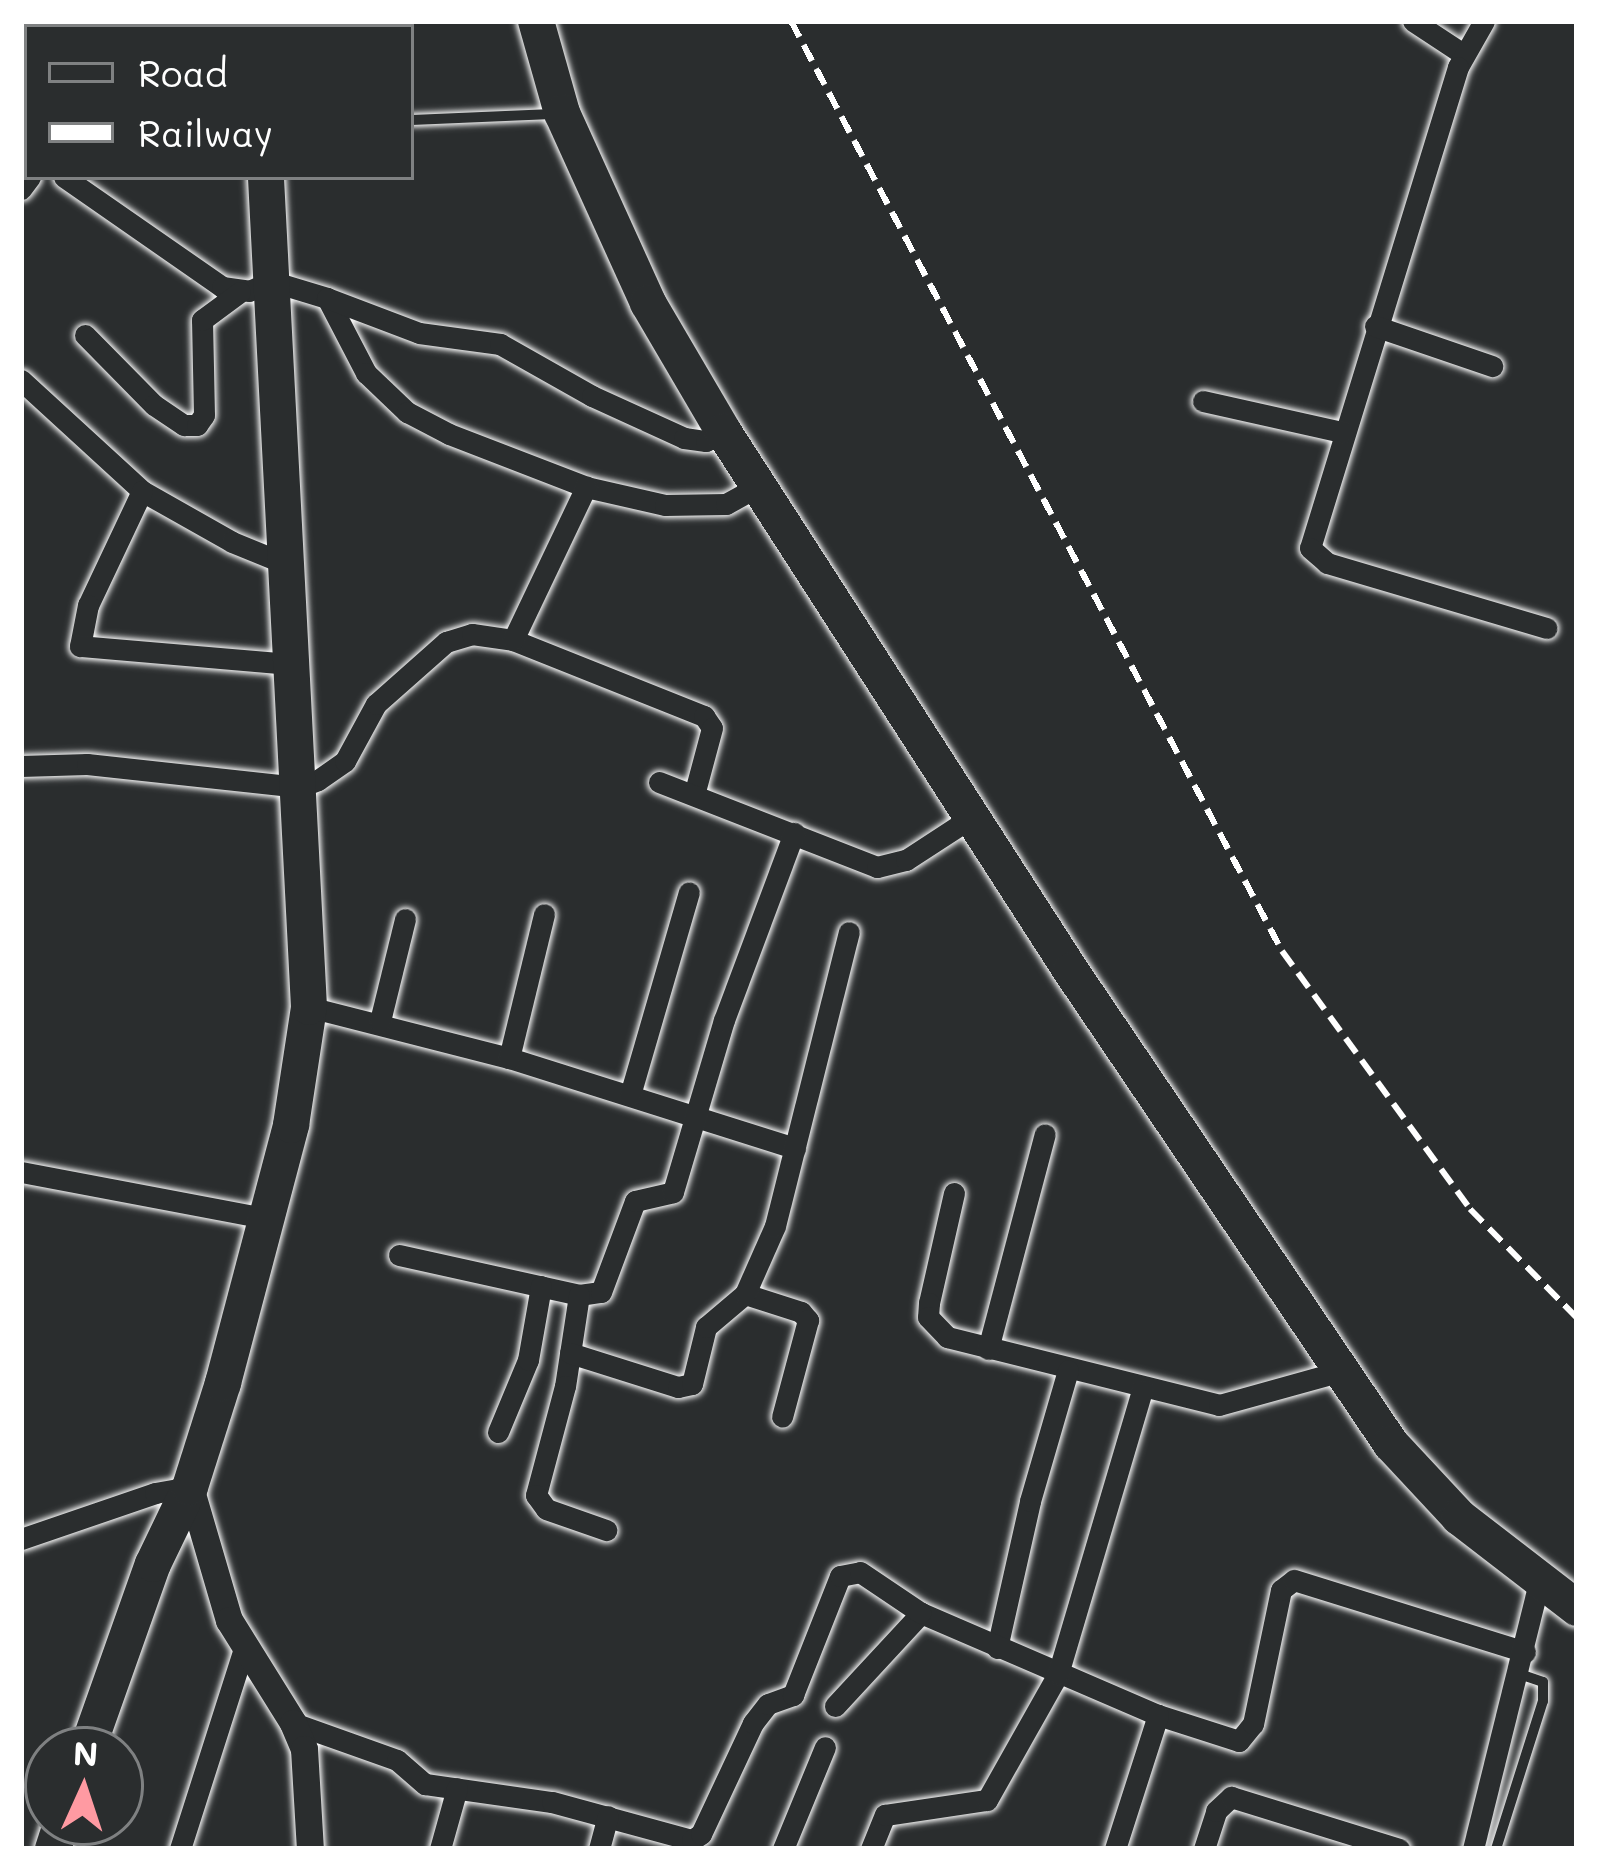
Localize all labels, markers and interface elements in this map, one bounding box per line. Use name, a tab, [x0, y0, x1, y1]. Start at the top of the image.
legend	[24, 24, 414, 180]
text: Road	[138, 49, 228, 96]
text: Railway	[138, 109, 273, 156]
north arrow	[24, 1726, 144, 1846]
text: N	[72, 1730, 99, 1775]

